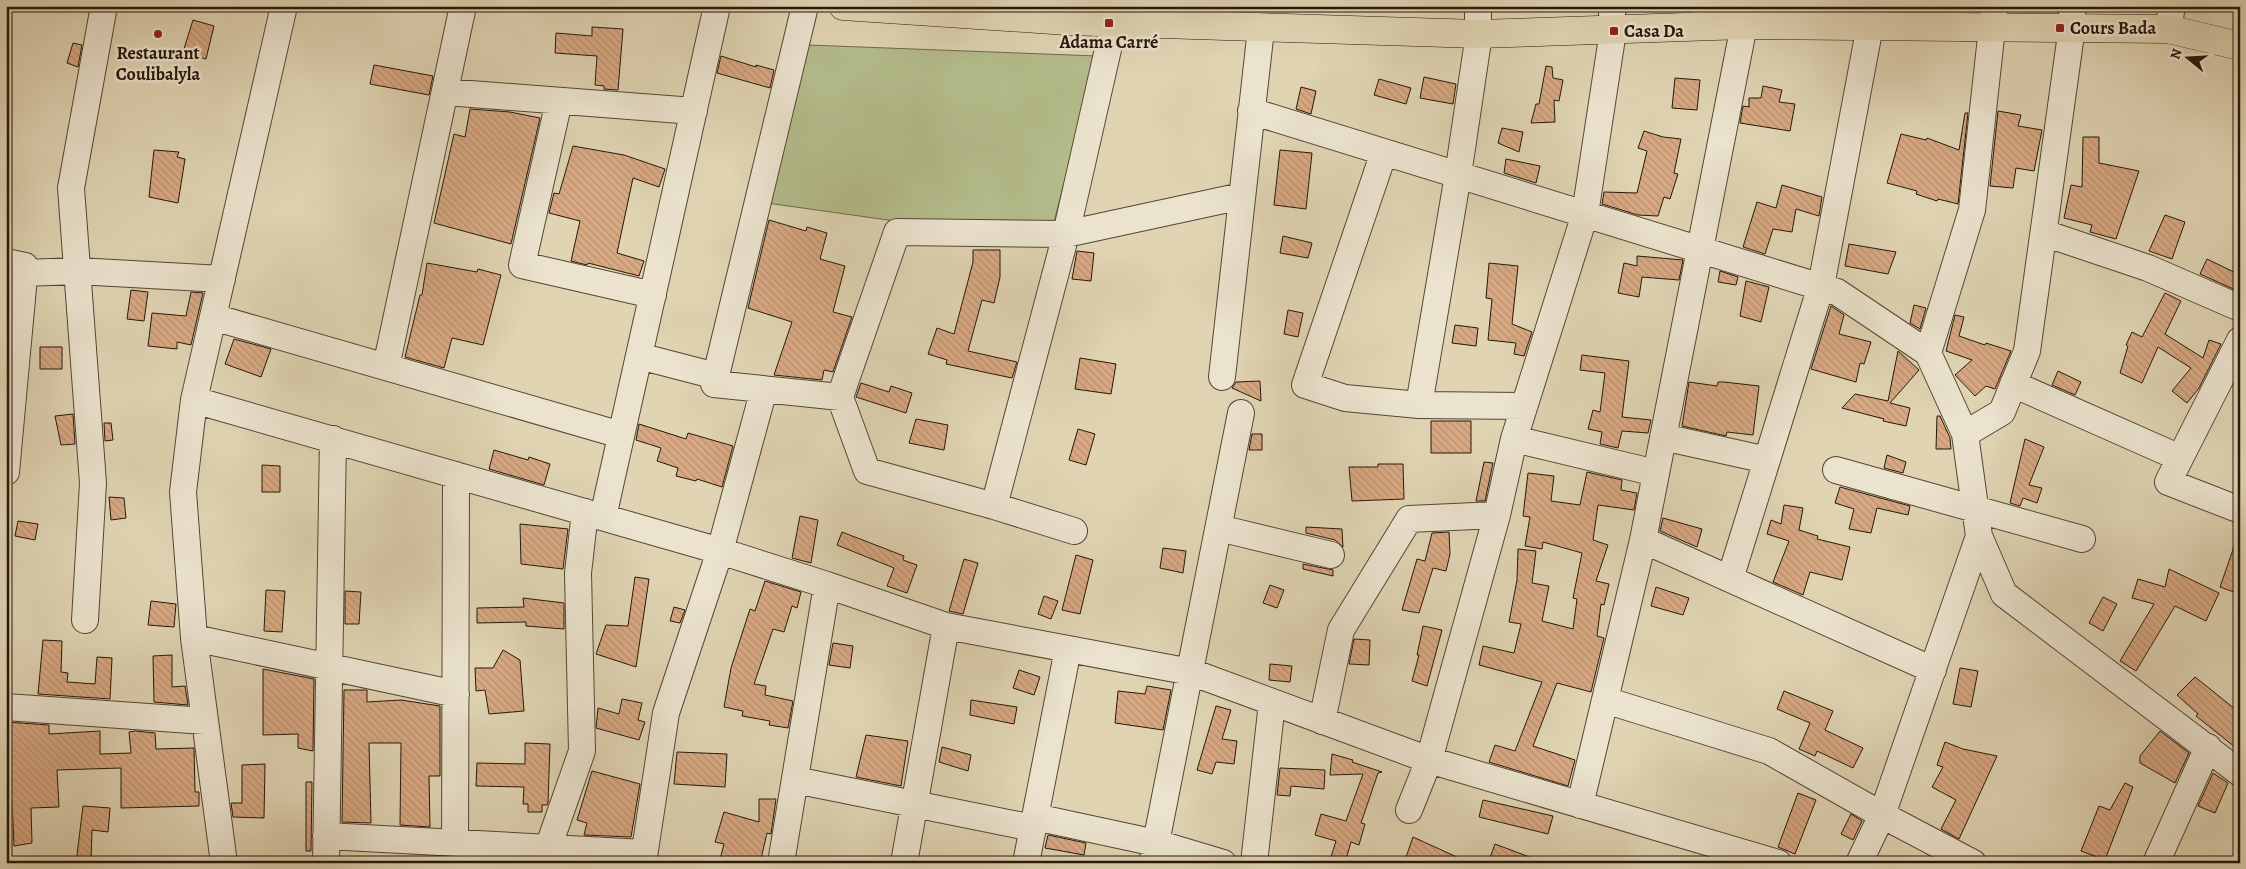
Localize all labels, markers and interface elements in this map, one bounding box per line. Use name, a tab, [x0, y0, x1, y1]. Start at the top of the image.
place label: Cours Bada	[2070, 16, 2156, 40]
marker: Adama Carré	[1103, 17, 1115, 29]
place label: Casa Da	[1624, 19, 1684, 43]
marker: Cours Bada	[2054, 22, 2066, 34]
marker: Casa Da	[1608, 25, 1620, 37]
marker: Restaurant Coulibalyla	[152, 28, 164, 40]
place label: Adama Carré	[1059, 30, 1158, 54]
north arrow	[2164, 32, 2214, 82]
place label: Restaurant Coulibalyla	[116, 41, 200, 86]
text: N	[2166, 46, 2187, 62]

